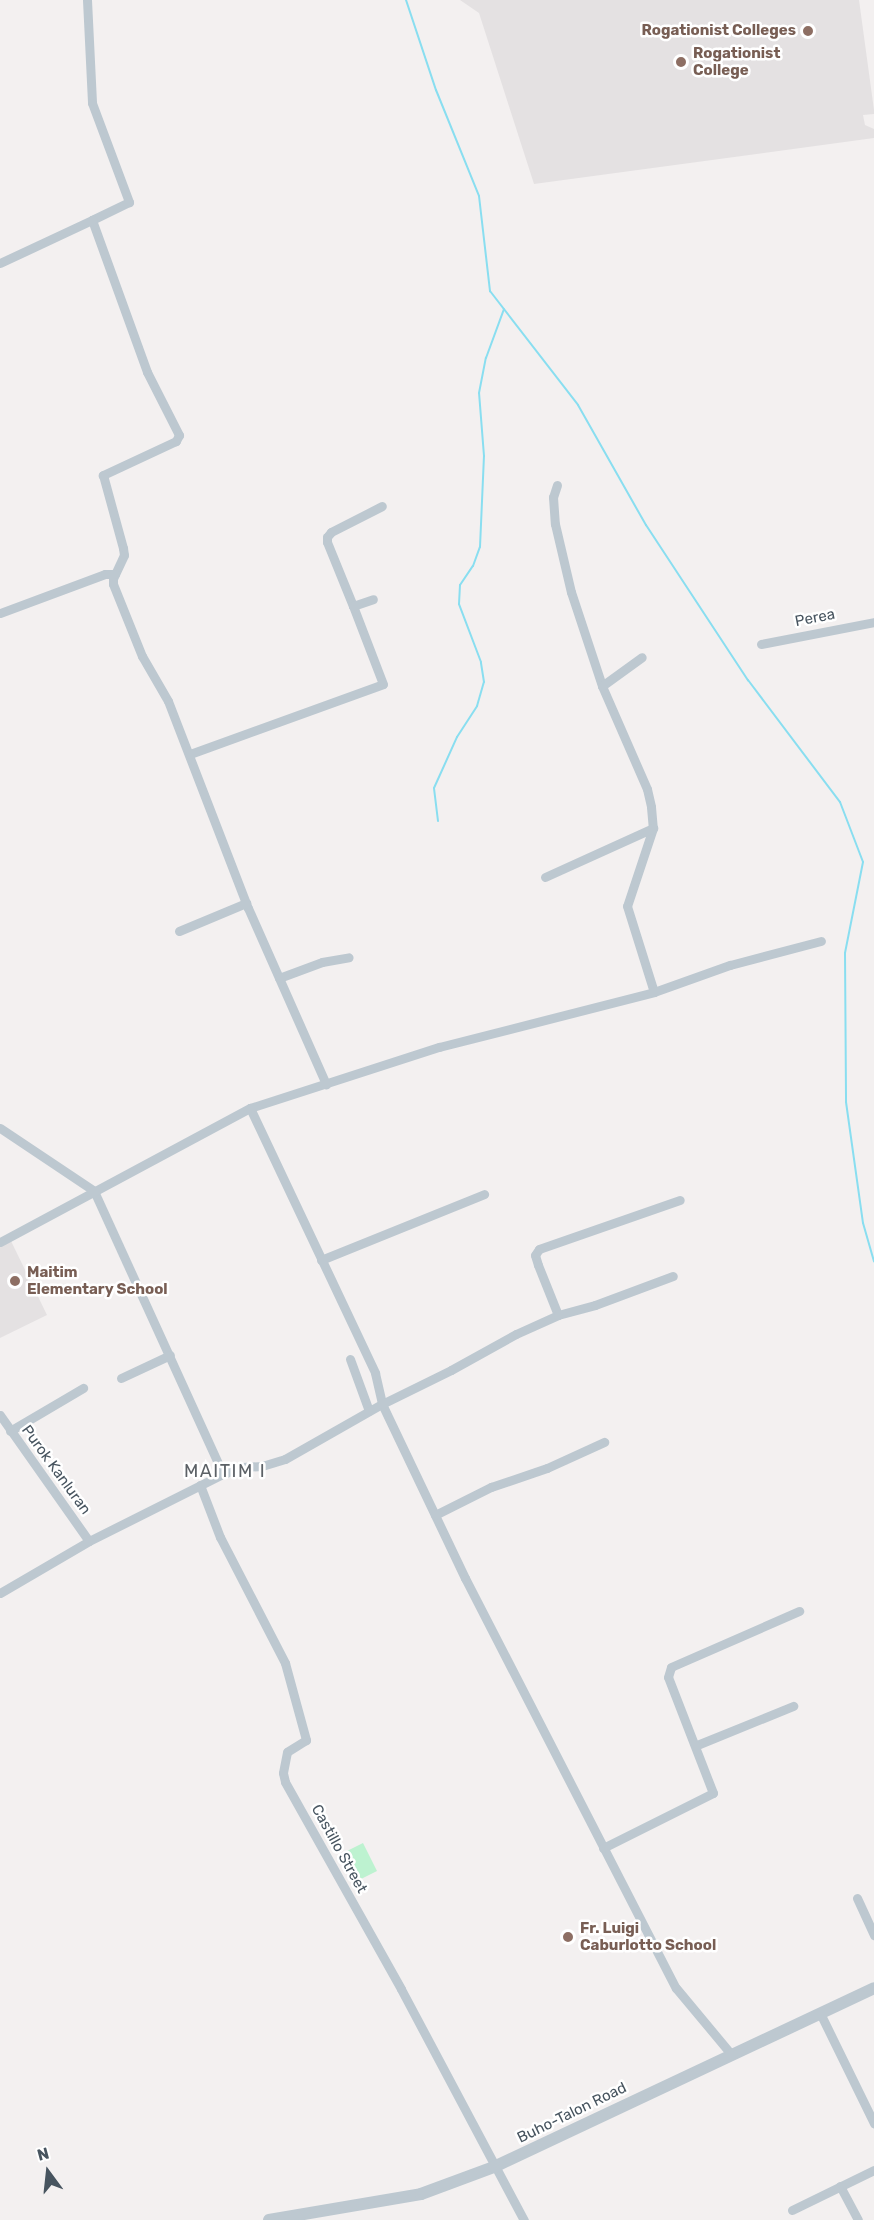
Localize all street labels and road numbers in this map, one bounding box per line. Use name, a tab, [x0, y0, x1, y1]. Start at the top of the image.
street label: Perea	[794, 605, 836, 631]
street label: Purok Kanluran	[18, 1422, 94, 1518]
street label: Castillo Street	[307, 1802, 371, 1896]
street label: Buho-Talon Road	[514, 2079, 630, 2147]

